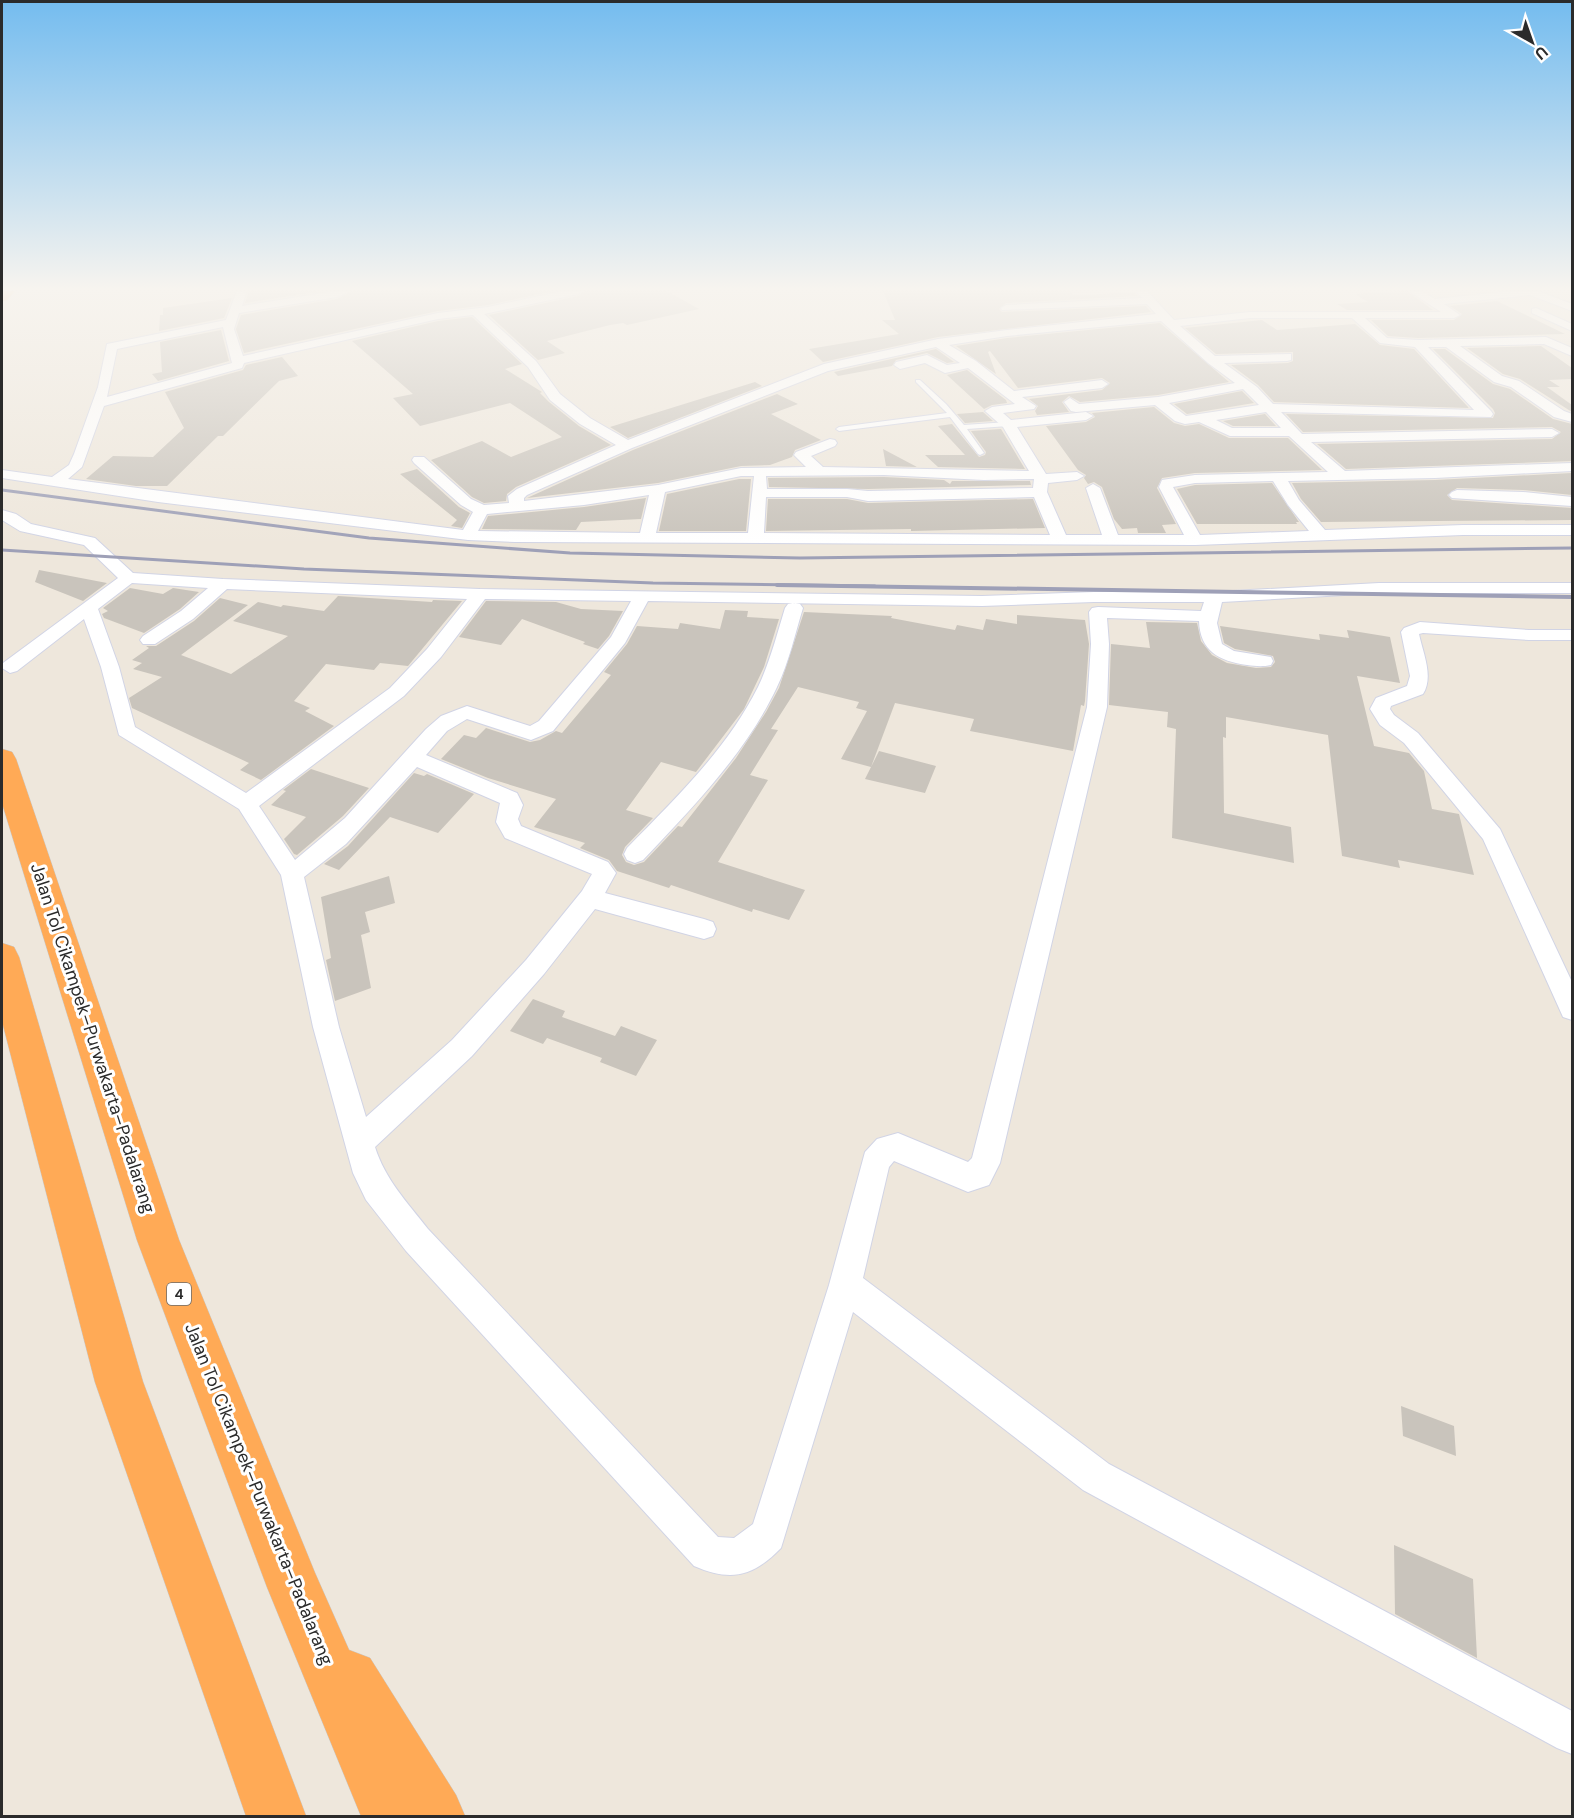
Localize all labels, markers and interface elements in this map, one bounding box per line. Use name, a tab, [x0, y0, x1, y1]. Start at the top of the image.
north arrow	[1502, 12, 1562, 72]
text: U	[1530, 42, 1552, 65]
street label: Jalan Tol Cikampek–Purwakarta–Padalarang	[25, 860, 161, 1216]
road number: 4	[167, 1283, 191, 1305]
street label: Jalan Tol Cikampek–Purwakarta–Padalarang	[179, 1319, 339, 1669]

